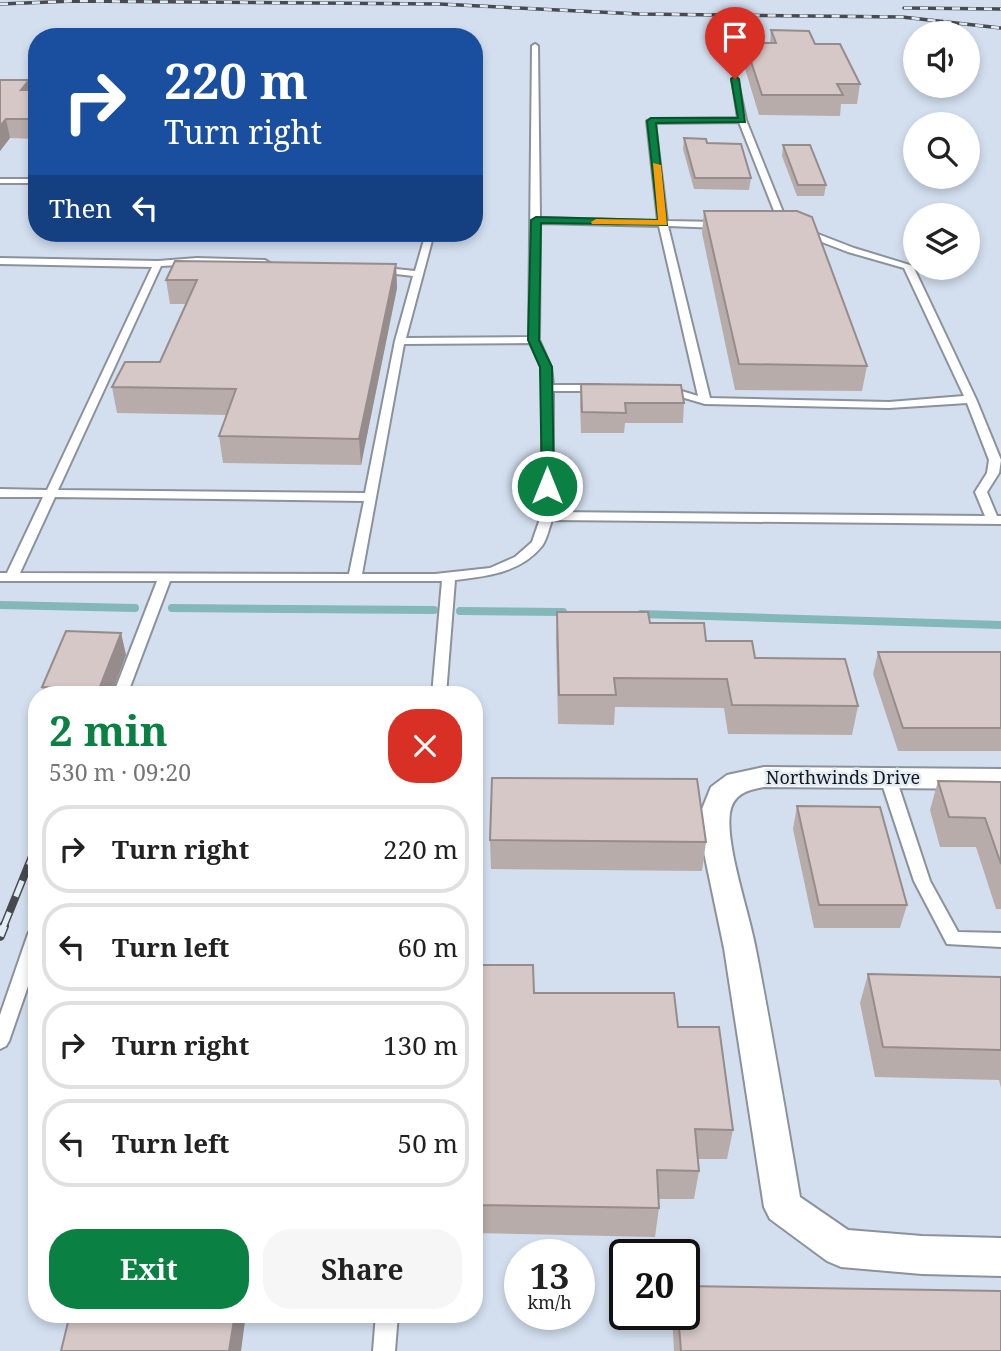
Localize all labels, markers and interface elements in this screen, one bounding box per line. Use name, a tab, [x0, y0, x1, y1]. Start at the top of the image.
pin	[705, 7, 765, 79]
icon: arrive	[716, 18, 754, 56]
map controls	[903, 21, 980, 280]
button: sound	[903, 21, 980, 98]
text: 220 m	[164, 47, 308, 113]
icon: right	[49, 56, 140, 147]
text: Turn right	[164, 110, 322, 153]
button: search	[903, 112, 980, 189]
icon: left	[126, 189, 164, 227]
text: Then	[49, 190, 112, 226]
button: layers	[903, 203, 980, 280]
position arrow	[510, 449, 584, 523]
text: 2 min	[49, 701, 168, 758]
button: close	[388, 709, 462, 783]
text: 530 m · 09:20	[49, 756, 191, 788]
street label: Northwinds Drive	[766, 765, 920, 789]
icon: right	[53, 830, 91, 868]
text: Turn right	[112, 831, 249, 867]
text: 220 m	[383, 831, 458, 867]
icon: left	[53, 928, 91, 966]
text: Turn left	[112, 929, 229, 965]
text: 60 m	[398, 929, 458, 965]
icon: right	[53, 1026, 91, 1064]
text: Turn right	[112, 1027, 249, 1063]
text: 130 m	[383, 1027, 458, 1063]
icon: left	[53, 1124, 91, 1162]
text: Turn left	[112, 1125, 229, 1161]
text: 50 m	[398, 1125, 458, 1161]
button: Exit	[49, 1229, 249, 1309]
button: Share	[263, 1229, 462, 1309]
speed limit sign: 20	[609, 1239, 700, 1330]
text: 13	[530, 1252, 569, 1299]
text: km/h	[527, 1290, 572, 1314]

